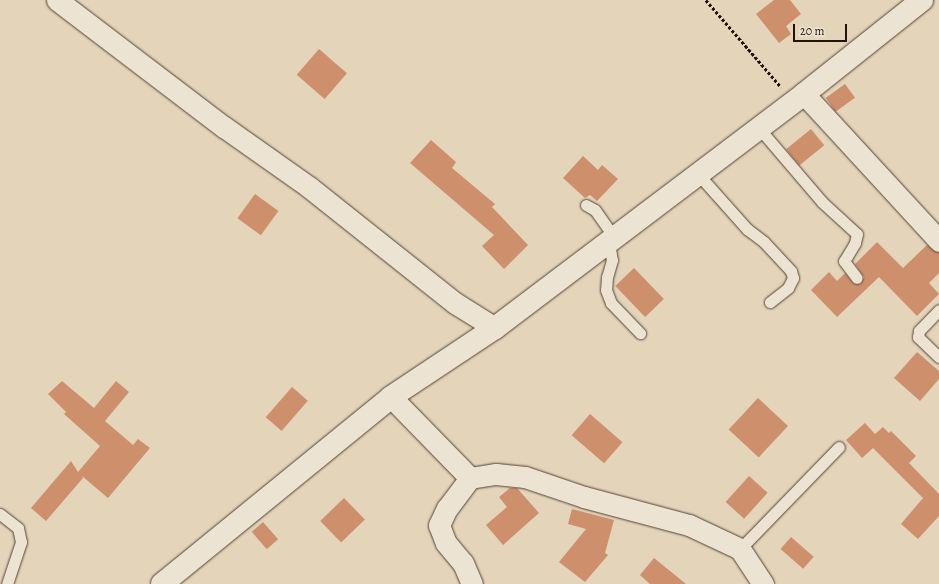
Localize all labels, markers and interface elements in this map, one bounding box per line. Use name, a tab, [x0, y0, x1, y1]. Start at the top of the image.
scale bar	[795, 16, 849, 42]
text: 20 m	[800, 23, 824, 39]

